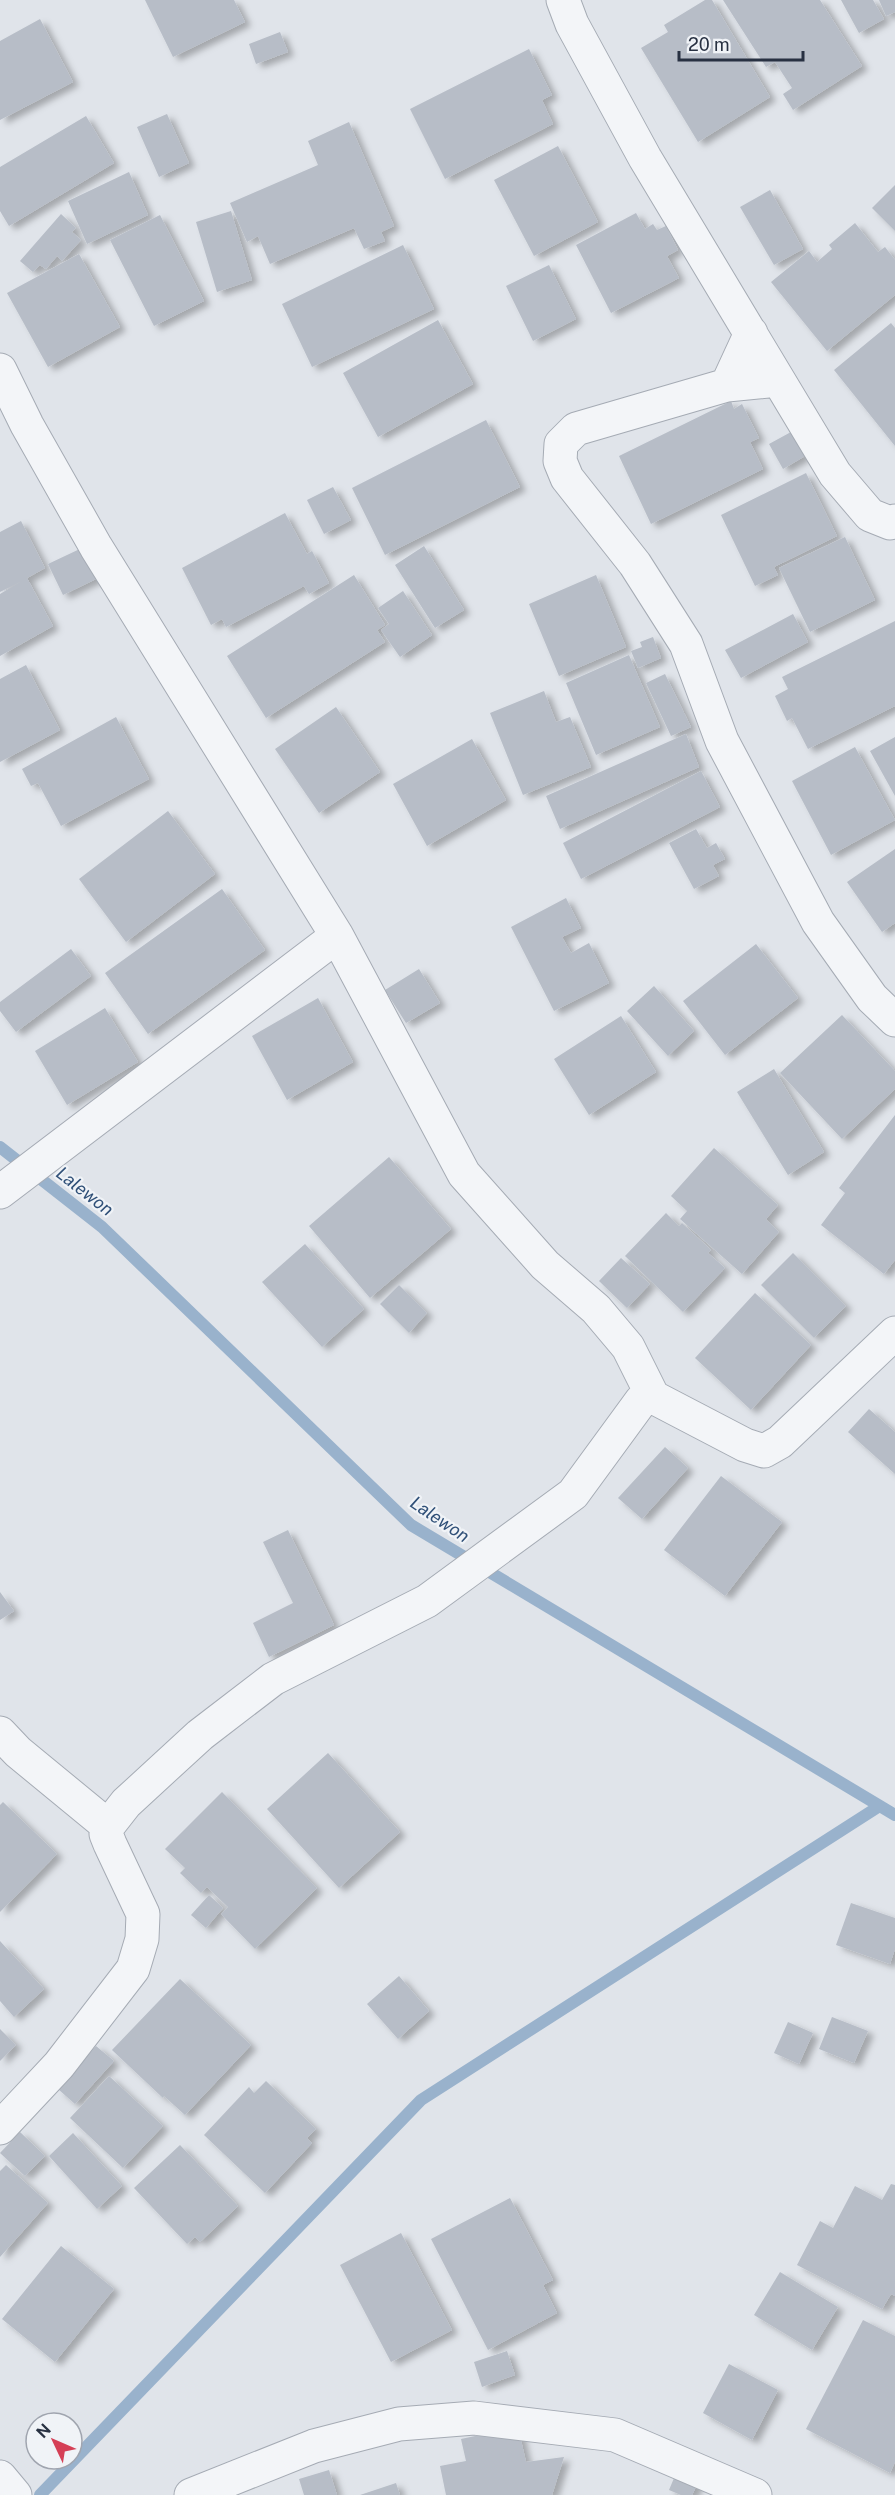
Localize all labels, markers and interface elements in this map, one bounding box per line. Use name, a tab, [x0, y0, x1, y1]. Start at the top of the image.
scale bar	[679, 24, 804, 62]
text: 20 m	[688, 34, 730, 55]
water label: Lalewon	[52, 1162, 118, 1220]
water label: Lalewon	[406, 1492, 474, 1546]
north arrow	[24, 2411, 84, 2471]
text: N	[32, 2420, 55, 2442]

